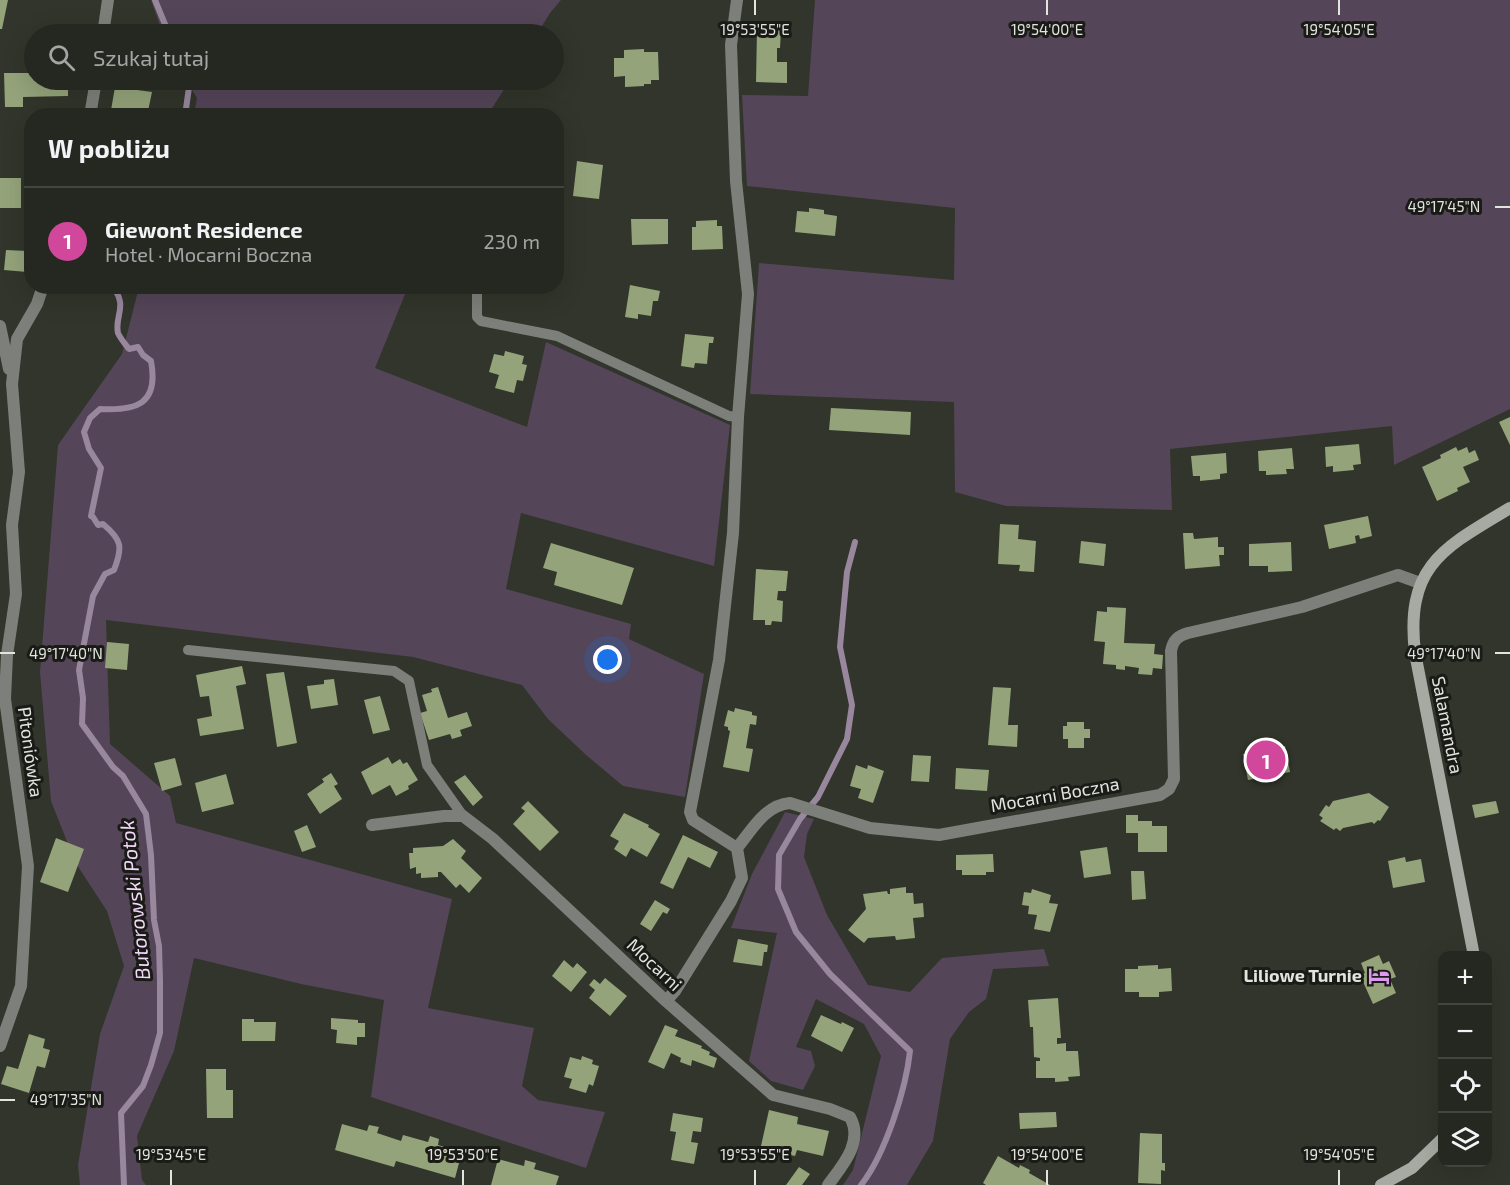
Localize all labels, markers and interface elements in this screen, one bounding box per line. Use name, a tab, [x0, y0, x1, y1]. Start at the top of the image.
text: 19°53'55"E	[720, 20, 790, 38]
text: 19°54'00"E	[1011, 20, 1083, 38]
text: 19°54'05"E	[1303, 20, 1375, 38]
search box	[24, 24, 564, 90]
icon: search	[45, 41, 78, 74]
text: Szukaj tutaj	[93, 44, 209, 70]
text: W pobliżu	[48, 132, 170, 163]
text: 49°17'45"N	[1408, 197, 1480, 215]
text: Giewont Residence	[105, 216, 303, 242]
text: 1	[63, 229, 72, 253]
text: 230 m	[484, 229, 540, 253]
text: Hotel · Mocarni Boczna	[105, 242, 312, 266]
text: 49°17'40"N	[29, 644, 103, 662]
text: 49°17'40"N	[1407, 644, 1481, 662]
your location	[593, 645, 622, 674]
street label: Salamandra	[1428, 674, 1468, 775]
street label: Pitoniówka	[14, 705, 48, 799]
pin: 1	[1246, 738, 1286, 783]
street label: Mocarni Boczna	[989, 772, 1121, 816]
water label: Butorowski Potok	[114, 819, 154, 981]
street label: Mocarni	[623, 933, 687, 995]
map controls	[1438, 951, 1492, 1167]
button: +	[1438, 951, 1492, 1005]
place label: Liliowe Turnie	[1243, 964, 1362, 986]
hotel icon: Liliowe Turnie	[1367, 964, 1391, 988]
button: −	[1438, 1005, 1492, 1059]
button: locate	[1438, 1059, 1492, 1113]
text: 49°17'35"N	[30, 1090, 102, 1108]
button: layers	[1438, 1113, 1492, 1167]
text: 19°53'45"E	[136, 1145, 206, 1163]
text: 19°53'50"E	[428, 1145, 498, 1163]
text: 19°53'55"E	[720, 1145, 790, 1163]
text: 19°54'00"E	[1011, 1145, 1083, 1163]
text: 19°54'05"E	[1303, 1145, 1375, 1163]

